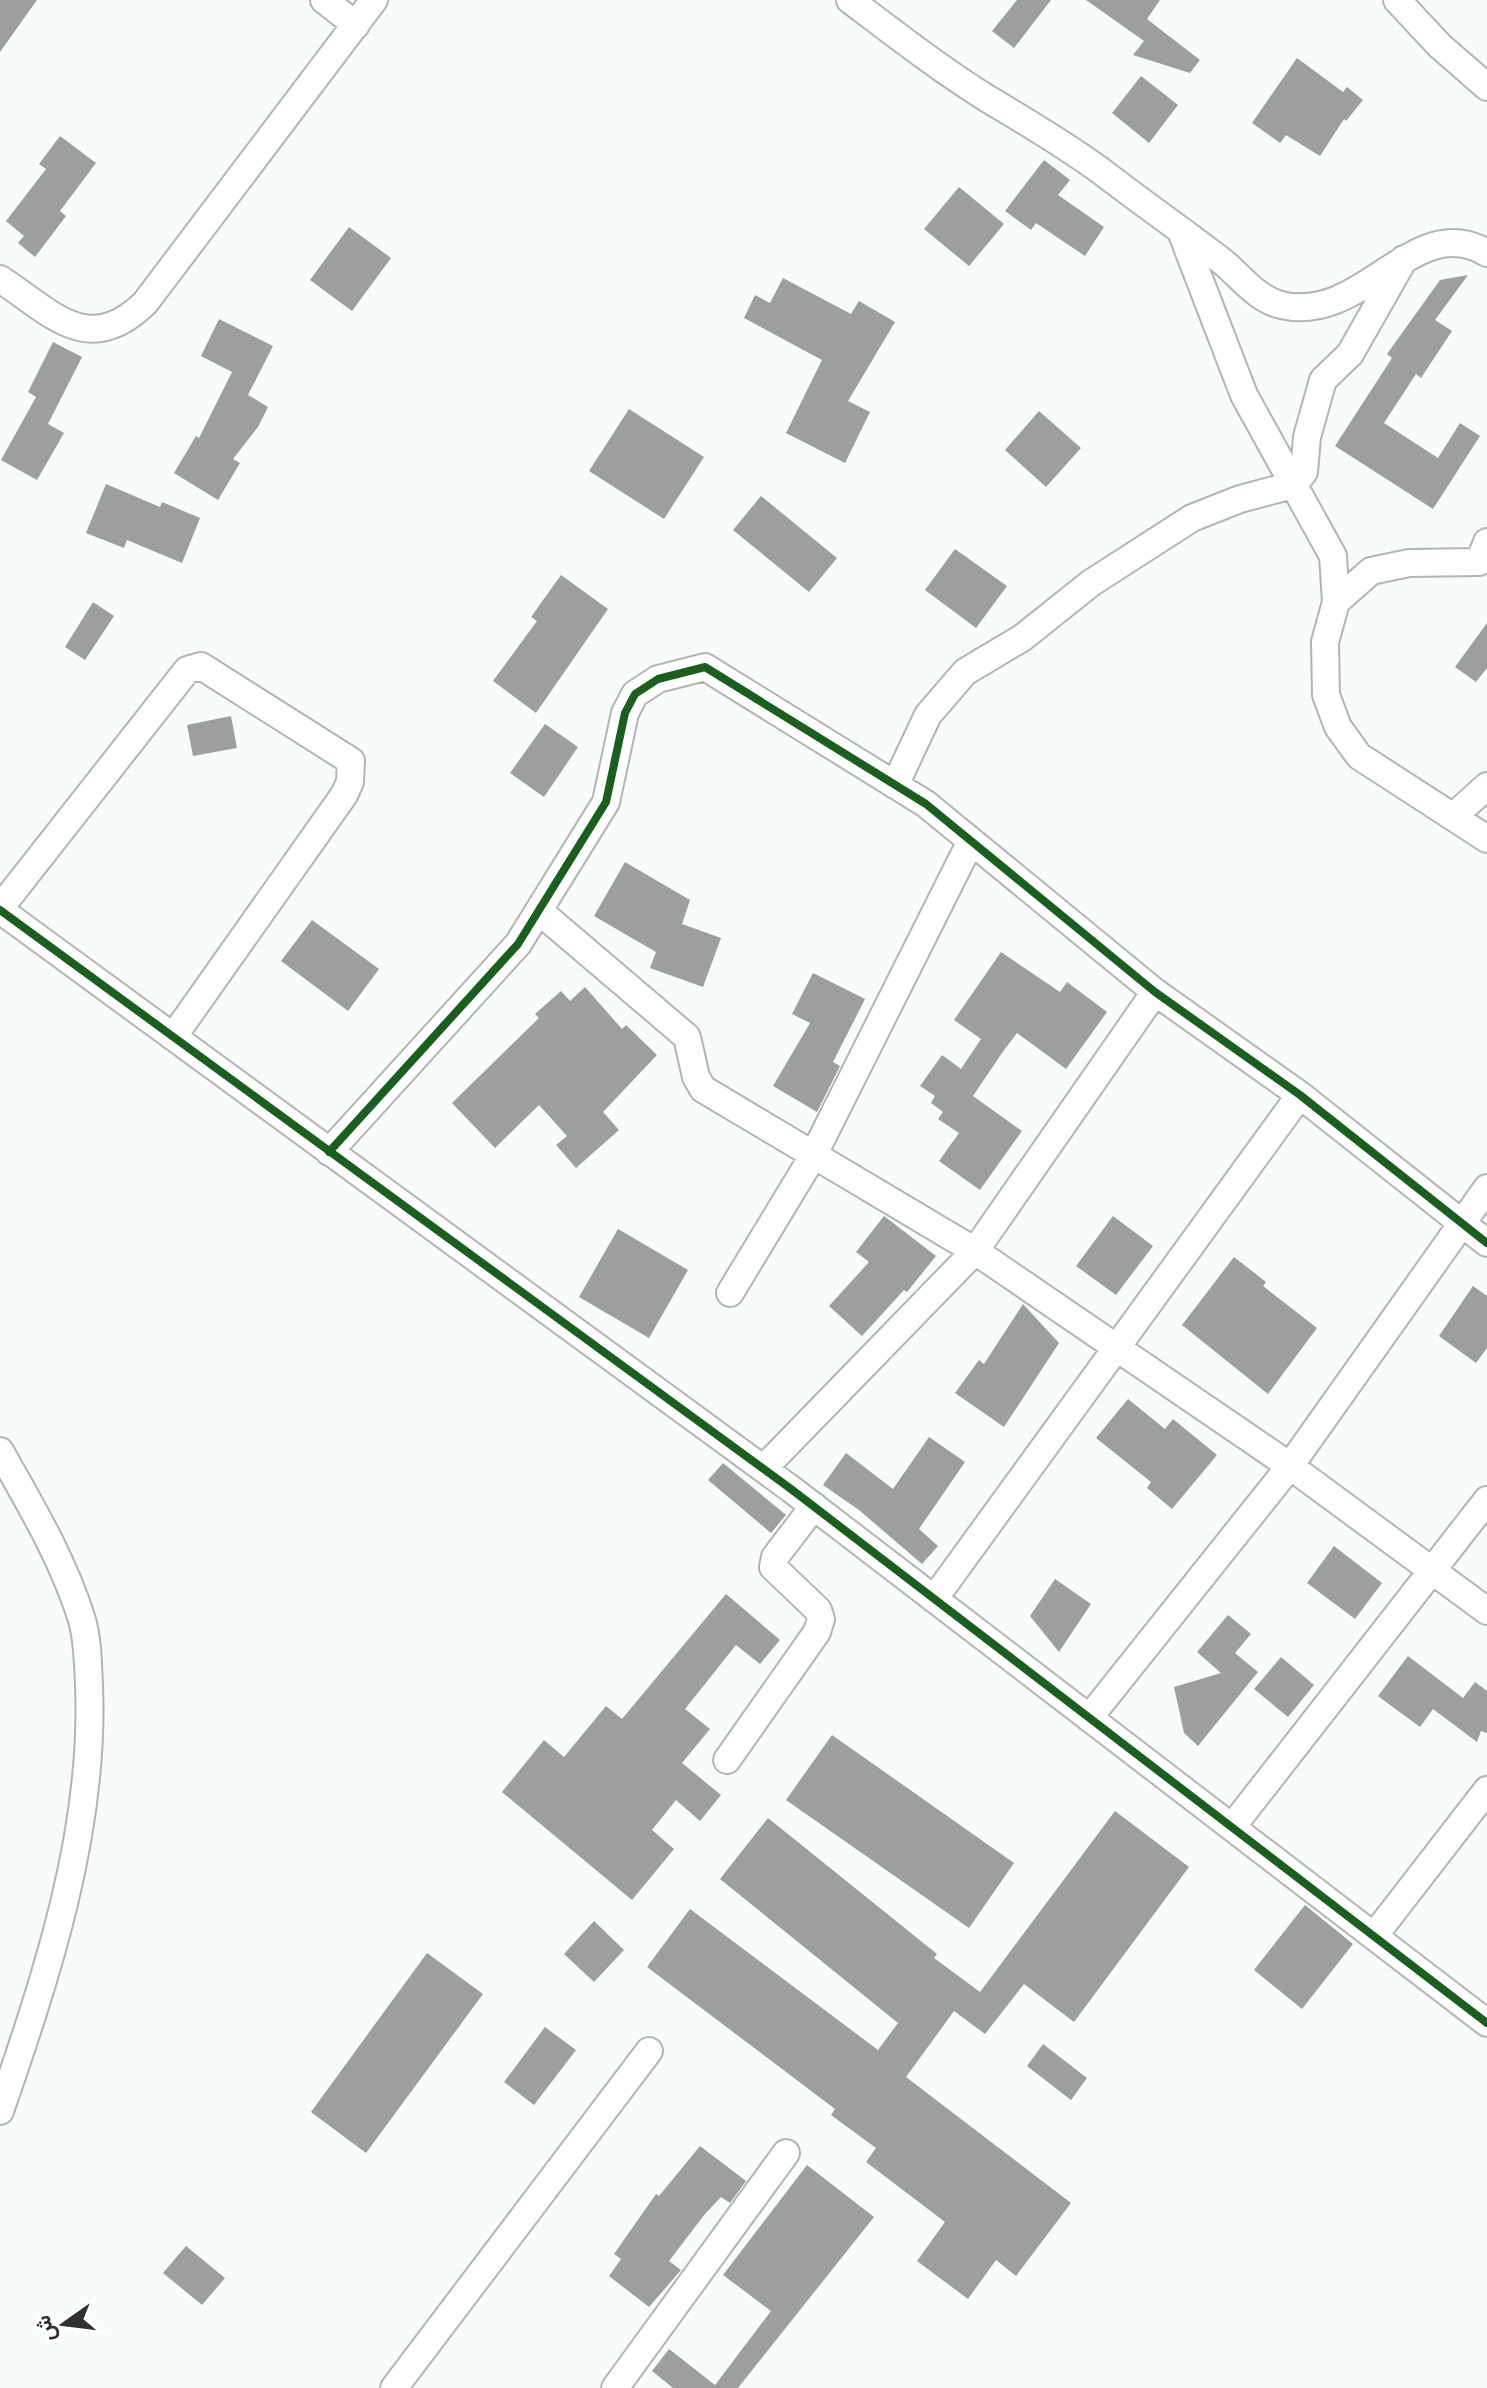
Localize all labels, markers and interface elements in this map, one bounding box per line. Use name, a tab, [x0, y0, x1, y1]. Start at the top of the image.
north arrow	[24, 2284, 104, 2364]
text: ش	[31, 2312, 63, 2344]

